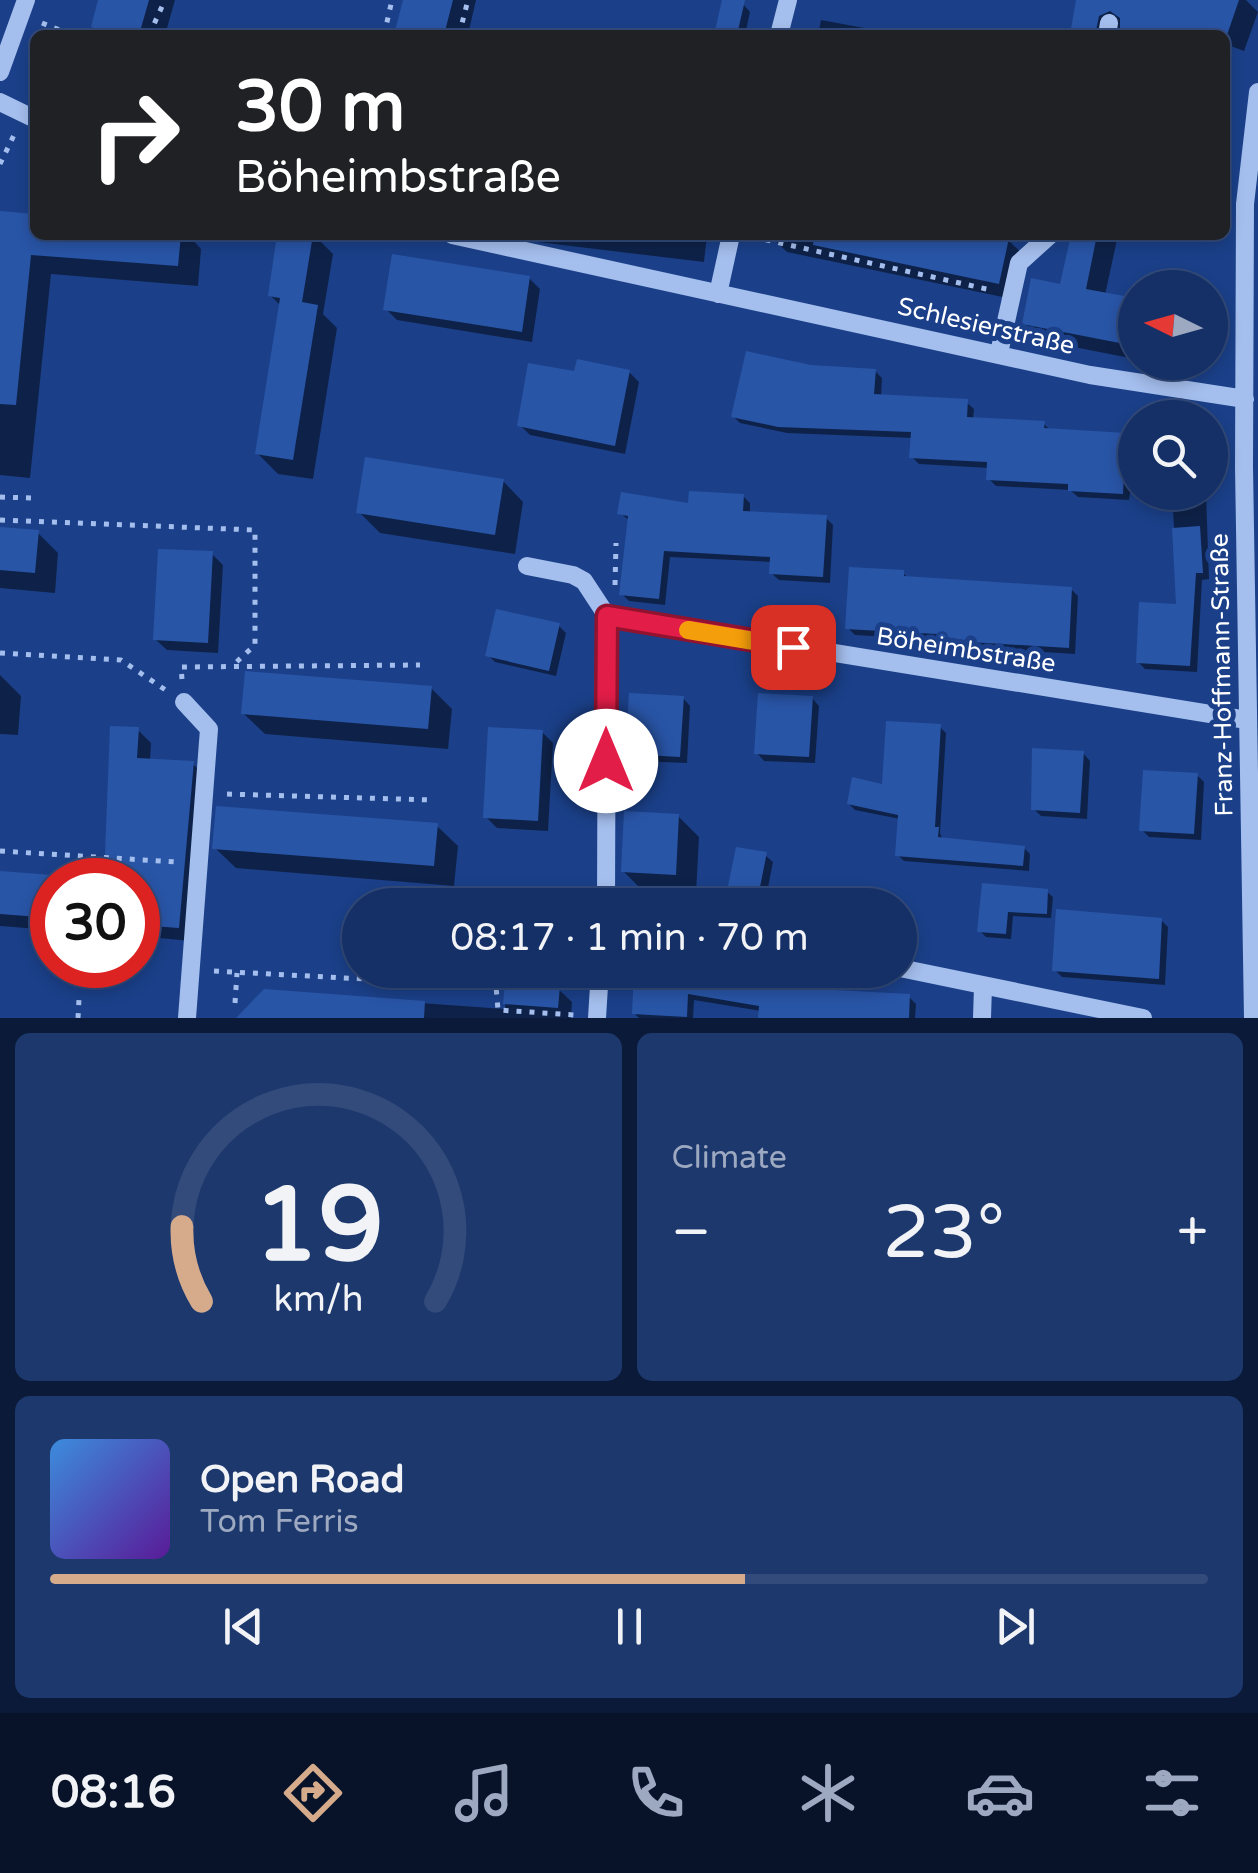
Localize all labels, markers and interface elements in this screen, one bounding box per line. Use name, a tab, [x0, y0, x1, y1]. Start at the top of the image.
text: 30 m	[235, 66, 405, 150]
icon: right	[70, 70, 200, 200]
text: Böheimbstraße	[235, 151, 561, 205]
north arrow	[1118, 270, 1228, 380]
map controls	[1118, 270, 1228, 510]
street label: Schlesierstraße	[895, 291, 1077, 361]
button: search	[1118, 400, 1228, 510]
street label: Franz-Hoffmann-Straße	[1205, 533, 1239, 817]
pin	[751, 605, 836, 690]
icon: arrive	[766, 620, 821, 675]
street label: Böheimbstraße	[874, 621, 1058, 679]
position arrow	[554, 709, 658, 813]
speed limit sign: 30	[30, 858, 160, 988]
text: 08:17 · 1 min · 70 m	[450, 915, 809, 961]
text: Climate	[672, 1139, 787, 1177]
text: 19	[253, 1164, 384, 1289]
text: 23°	[883, 1188, 1005, 1278]
text: −	[672, 1200, 711, 1266]
text: +	[1177, 1200, 1208, 1266]
text: km/h	[273, 1278, 363, 1321]
text: Open Road	[200, 1457, 405, 1503]
text: Tom Ferris	[200, 1503, 359, 1541]
icon: previous	[216, 1599, 271, 1654]
icon: pause	[602, 1599, 657, 1654]
icon: next	[988, 1599, 1043, 1654]
icon: directions	[278, 1758, 348, 1828]
icon: music	[449, 1758, 519, 1828]
icon: phone	[621, 1758, 691, 1828]
icon: climate	[793, 1758, 863, 1828]
icon: car	[965, 1758, 1035, 1828]
icon: filters	[1137, 1758, 1207, 1828]
text: 08:16	[51, 1766, 176, 1820]

